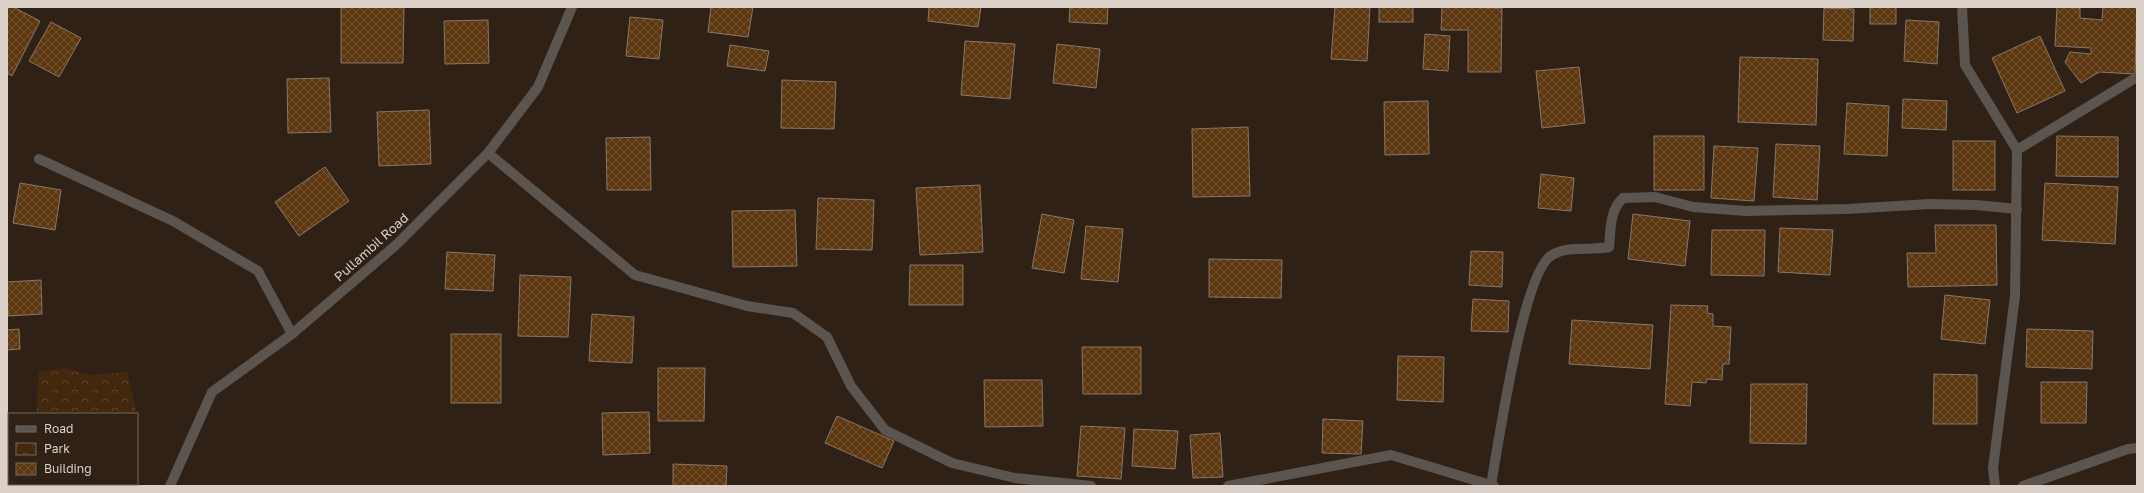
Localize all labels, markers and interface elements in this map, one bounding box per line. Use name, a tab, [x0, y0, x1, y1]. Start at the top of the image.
street label: Pullambil Road	[331, 210, 411, 284]
legend	[8, 413, 138, 485]
text: Road	[44, 421, 73, 436]
text: Park	[44, 441, 70, 456]
text: Building	[44, 461, 92, 476]

